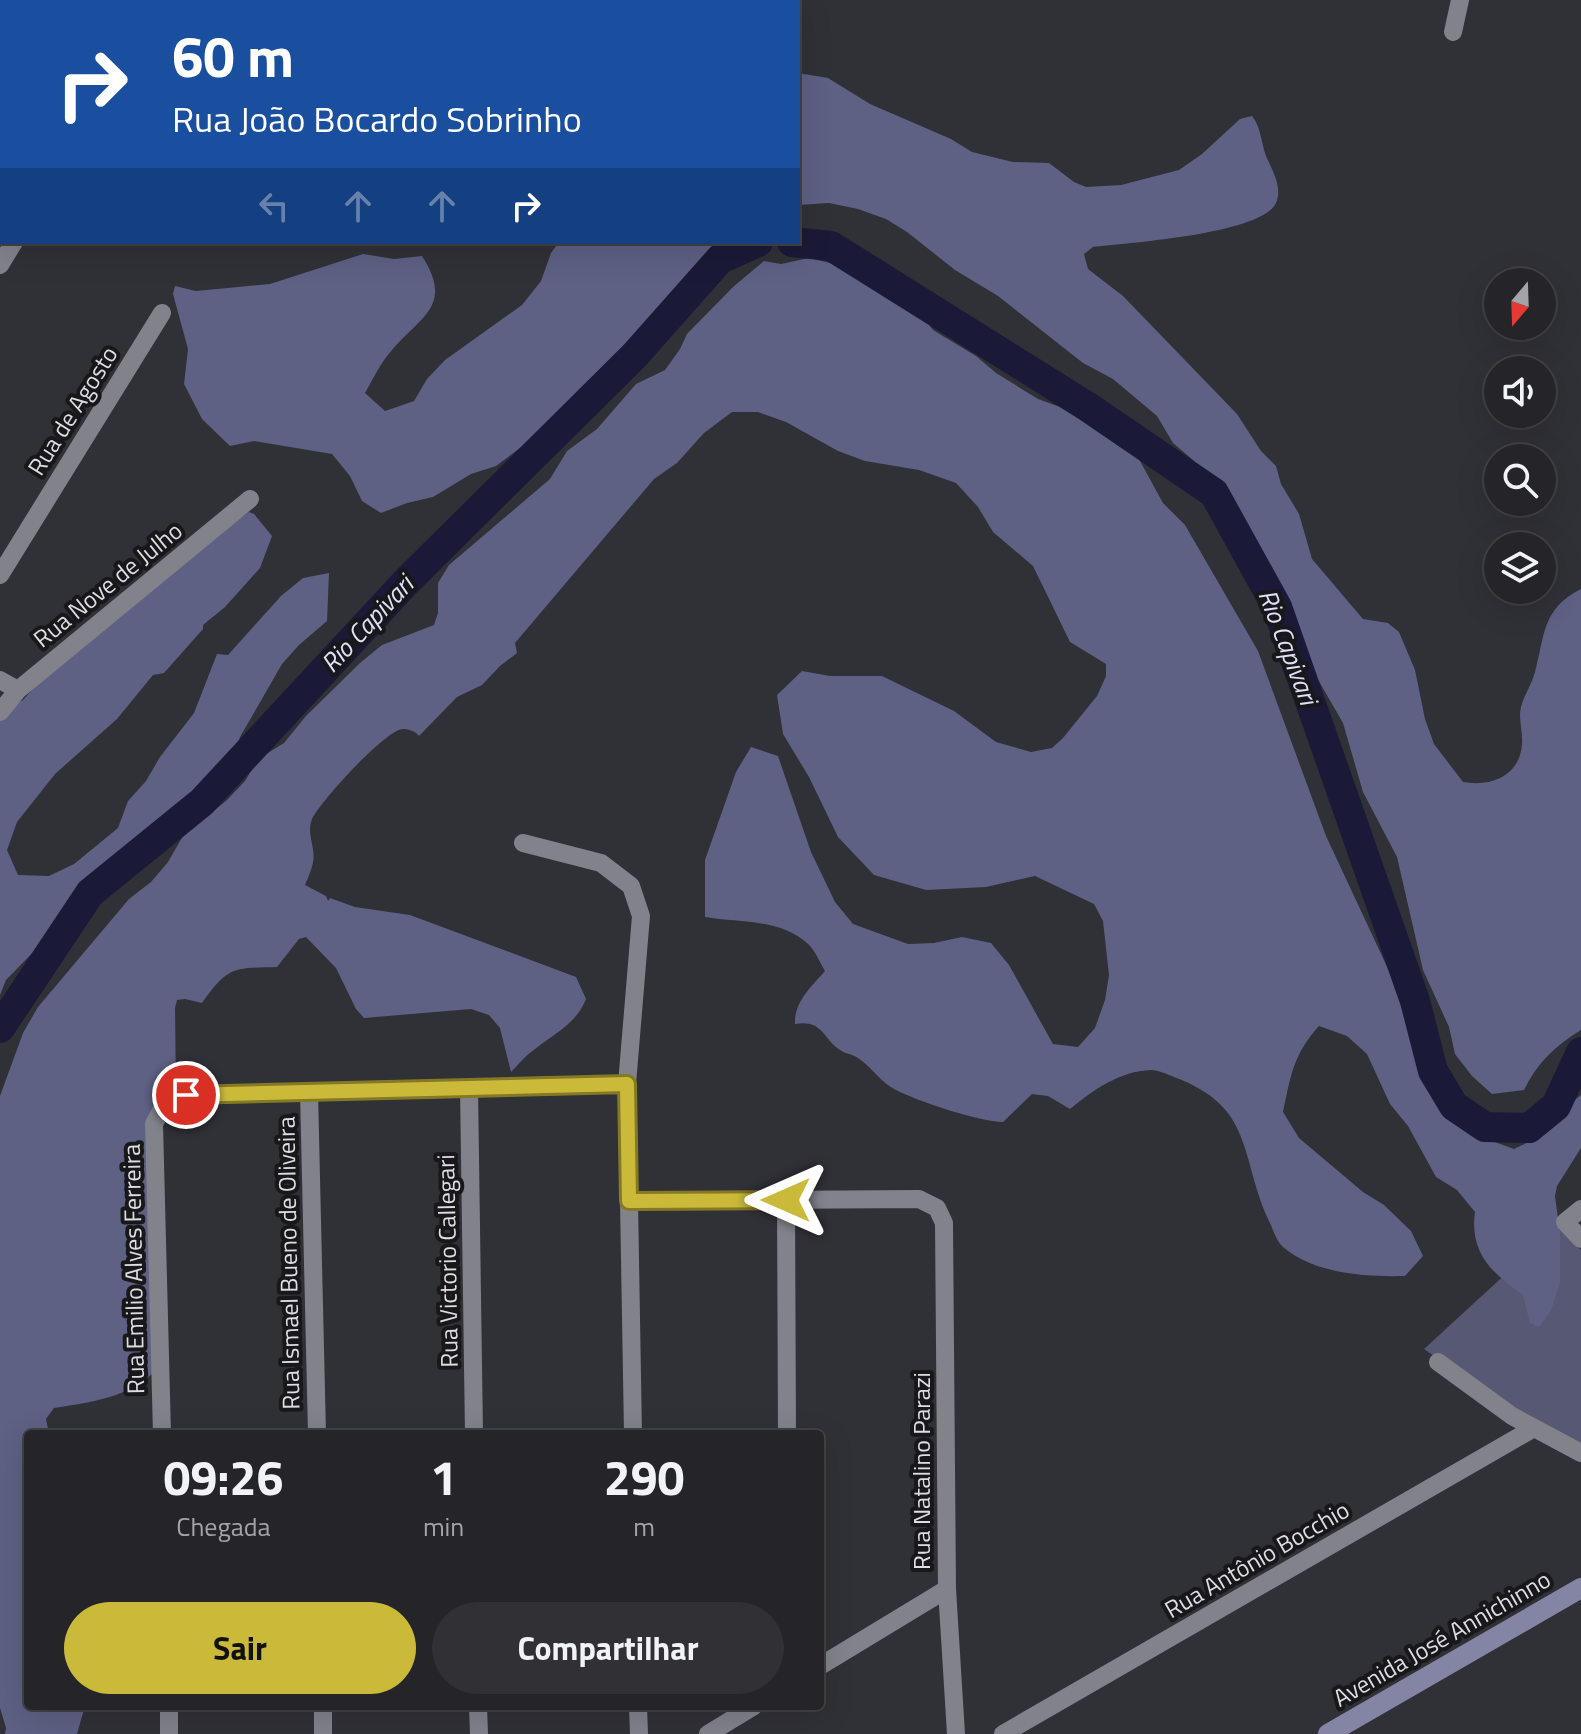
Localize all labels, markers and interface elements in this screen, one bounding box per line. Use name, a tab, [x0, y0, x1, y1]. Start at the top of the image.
text: 60 m	[172, 14, 294, 99]
icon: right	[40, 32, 144, 136]
text: Rua João Bocardo Sobrinho	[172, 91, 582, 146]
icon: left	[252, 184, 296, 228]
icon: ahead	[336, 184, 380, 228]
icon: ahead	[420, 184, 464, 228]
icon: right	[504, 184, 548, 228]
north arrow	[1484, 268, 1556, 340]
map controls	[1484, 268, 1556, 604]
street label: Rua de Agosto	[18, 339, 126, 482]
button: sound	[1484, 356, 1556, 428]
button: search	[1484, 444, 1556, 516]
street label: Rua Nove de Julho	[25, 513, 190, 656]
button: layers	[1484, 532, 1556, 604]
water label: Rio Capivari	[311, 564, 424, 681]
water label: Rio Capivari	[1249, 583, 1329, 713]
pin	[152, 1061, 220, 1129]
icon: arrive	[164, 1073, 208, 1117]
street label: Rua Ismael Bueno de Oliveira	[267, 1116, 309, 1410]
street label: Rua Emilio Alves Ferreira	[113, 1144, 153, 1394]
street label: Rua Victorio Callegari	[427, 1154, 467, 1368]
position arrow	[744, 1158, 828, 1242]
street label: Rua Natalino Parazi	[903, 1372, 939, 1570]
text: 09:26	[164, 1441, 283, 1514]
text: 1	[430, 1441, 457, 1514]
text: 290	[604, 1441, 684, 1514]
street label: Rua Antônio Bocchio	[1157, 1492, 1356, 1627]
text: Chegada	[176, 1507, 271, 1546]
text: min	[423, 1507, 464, 1546]
text: m	[633, 1507, 655, 1546]
street label: Avenida José Annichinno	[1326, 1561, 1557, 1715]
button: Sair	[64, 1602, 416, 1694]
button: Compartilhar	[432, 1602, 784, 1694]

